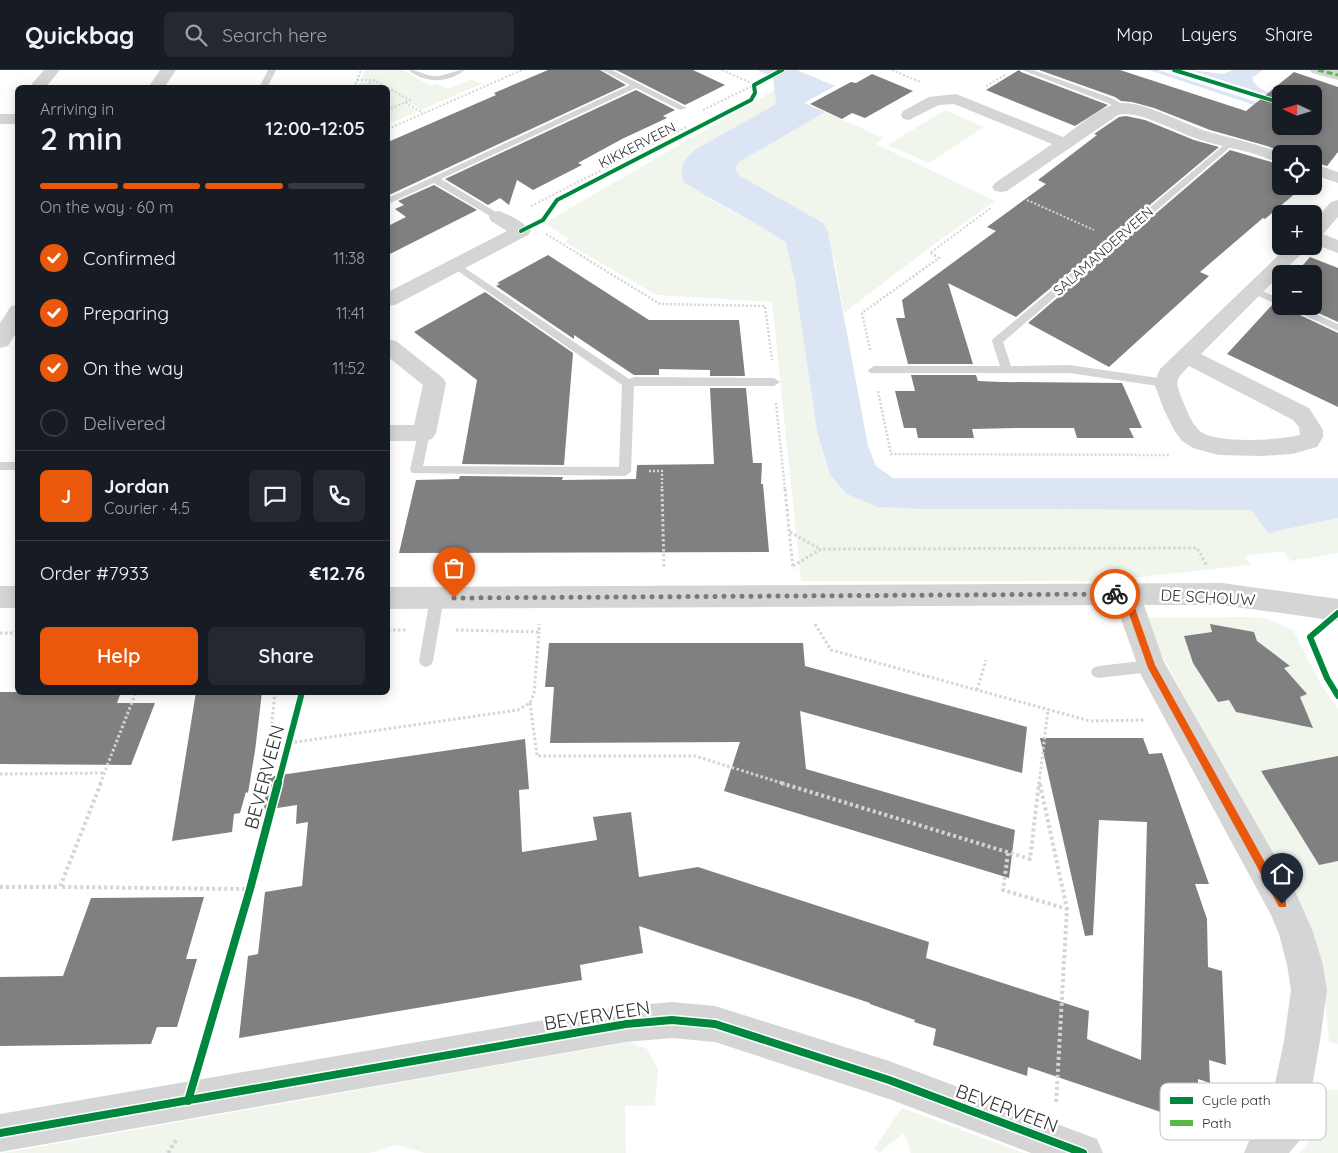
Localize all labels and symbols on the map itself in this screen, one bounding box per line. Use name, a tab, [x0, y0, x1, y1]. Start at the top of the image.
north arrow	[1272, 85, 1322, 135]
street label: KIKKERVEEN	[595, 118, 679, 172]
street label: SALAMANDERVEEN	[1049, 203, 1157, 299]
pin	[433, 547, 475, 598]
courier	[1090, 569, 1140, 619]
street label: DE SCHOUW	[1160, 585, 1256, 609]
street label: BEVERVEEN	[239, 722, 289, 832]
pin	[1261, 853, 1303, 904]
street label: BEVERVEEN	[542, 995, 652, 1035]
street label: BEVERVEEN	[953, 1078, 1061, 1138]
legend	[1160, 1083, 1326, 1140]
text: Cycle path	[1202, 1091, 1271, 1109]
text: Path	[1202, 1114, 1231, 1132]

